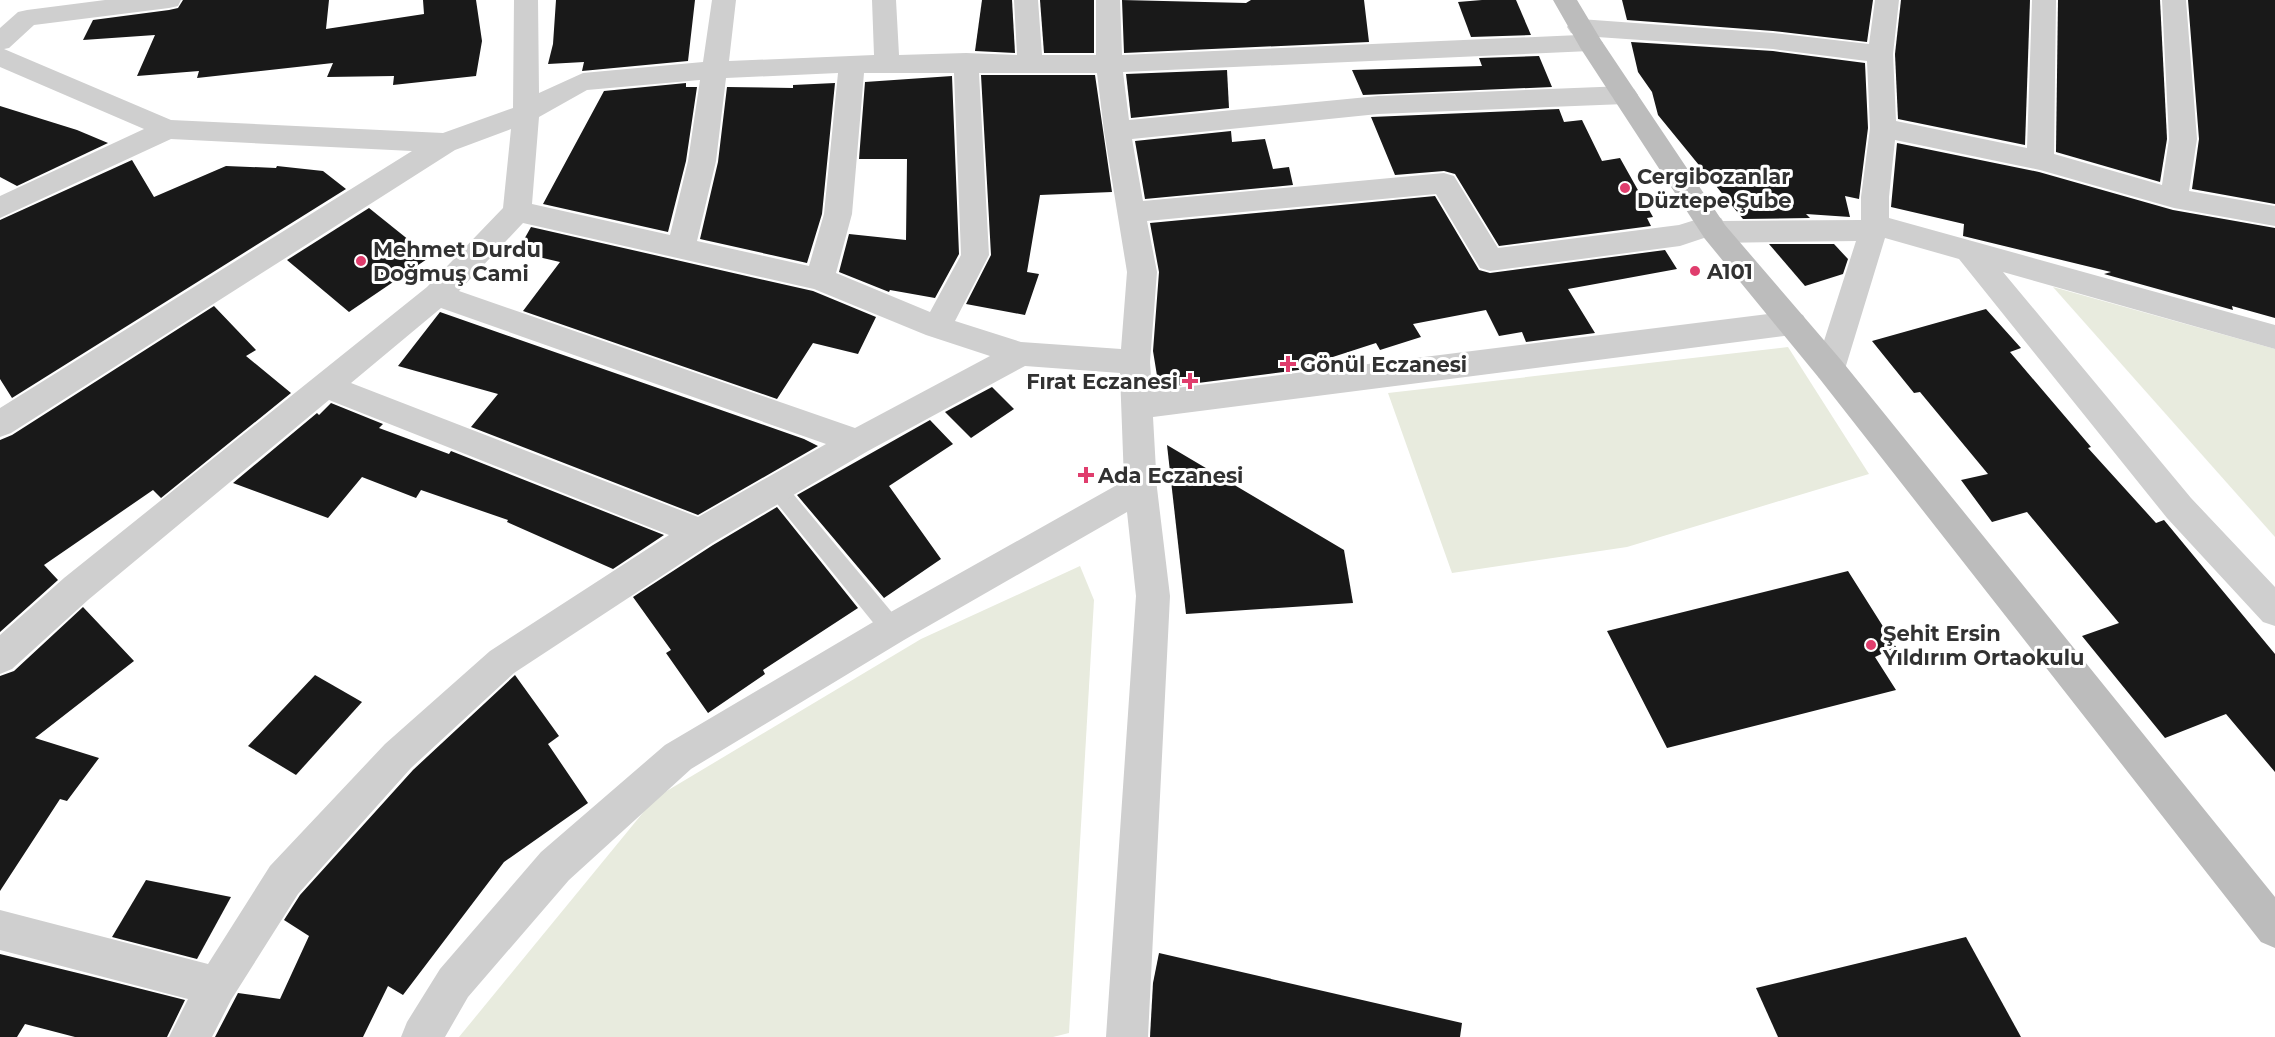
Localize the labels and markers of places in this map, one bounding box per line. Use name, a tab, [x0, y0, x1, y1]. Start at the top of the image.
place label: Cergibozanlar Düztepe Şube	[1637, 164, 1792, 213]
marker: Cergibozanlar Düztepe Şube	[1618, 181, 1632, 195]
place label: Mehmet Durdu Doğmuş Cami	[373, 237, 541, 286]
marker: Mehmet Durdu Doğmuş Cami	[354, 254, 368, 268]
place label: A101	[1706, 259, 1753, 284]
marker: A101	[1688, 264, 1702, 278]
place label: Gönül Eczanesi	[1300, 352, 1467, 377]
marker: Gönül Eczanesi	[1281, 357, 1295, 371]
place label: Fırat Eczanesi	[1026, 369, 1178, 394]
marker: Fırat Eczanesi	[1183, 374, 1197, 388]
place label: Ada Eczanesi	[1097, 463, 1243, 488]
marker: Ada Eczanesi	[1079, 468, 1093, 482]
place label: Şehit Ersin Yıldırım Ortaokulu	[1882, 621, 2084, 670]
marker: Şehit Ersin Yıldırım Ortaokulu	[1864, 638, 1878, 652]

